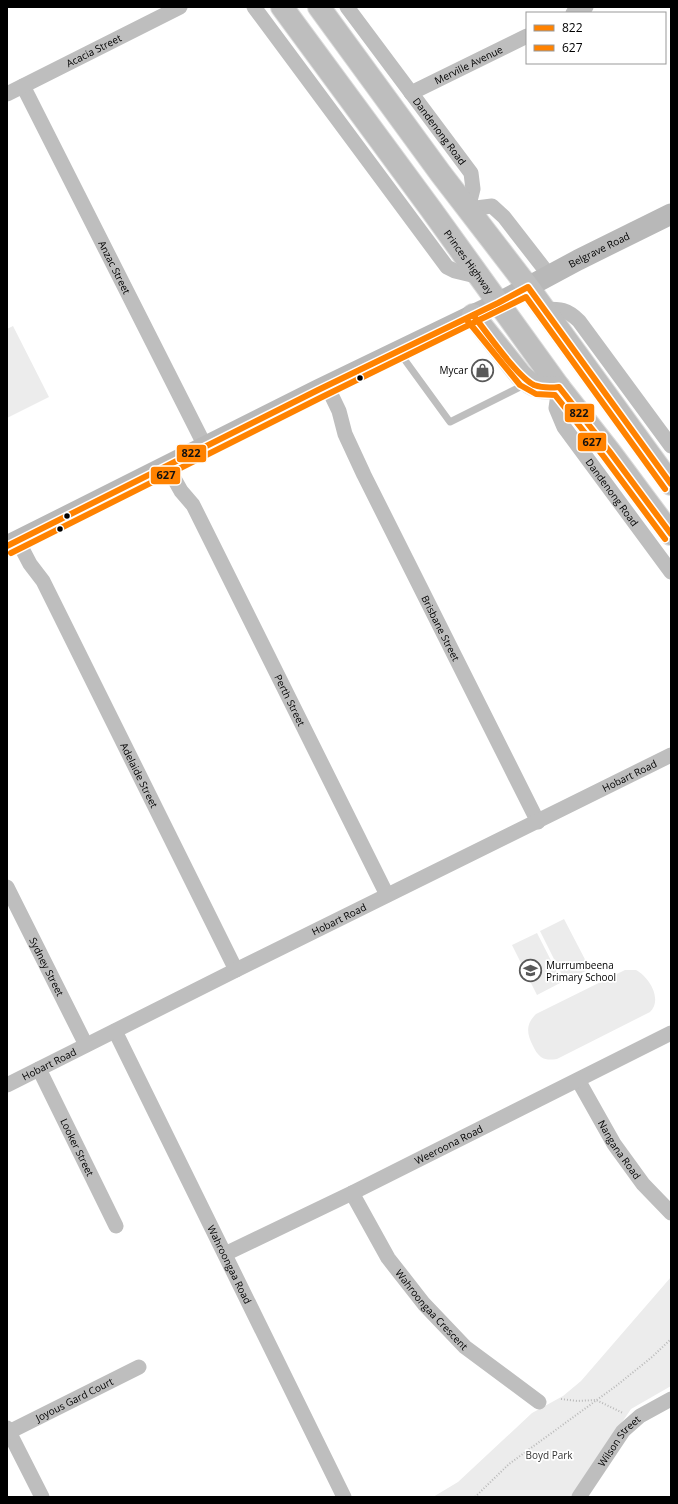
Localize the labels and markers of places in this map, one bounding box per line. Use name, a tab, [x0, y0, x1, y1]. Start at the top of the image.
shop icon: Mycar	[470, 357, 496, 383]
place label: Mycar	[440, 363, 468, 377]
unlabelled marker	[355, 373, 365, 383]
unlabelled marker	[62, 511, 72, 521]
unlabelled marker	[55, 524, 65, 534]
school or university icon: Murrumbeena Primary School	[517, 958, 543, 984]
place label: Murrumbeena Primary School	[546, 958, 616, 984]

